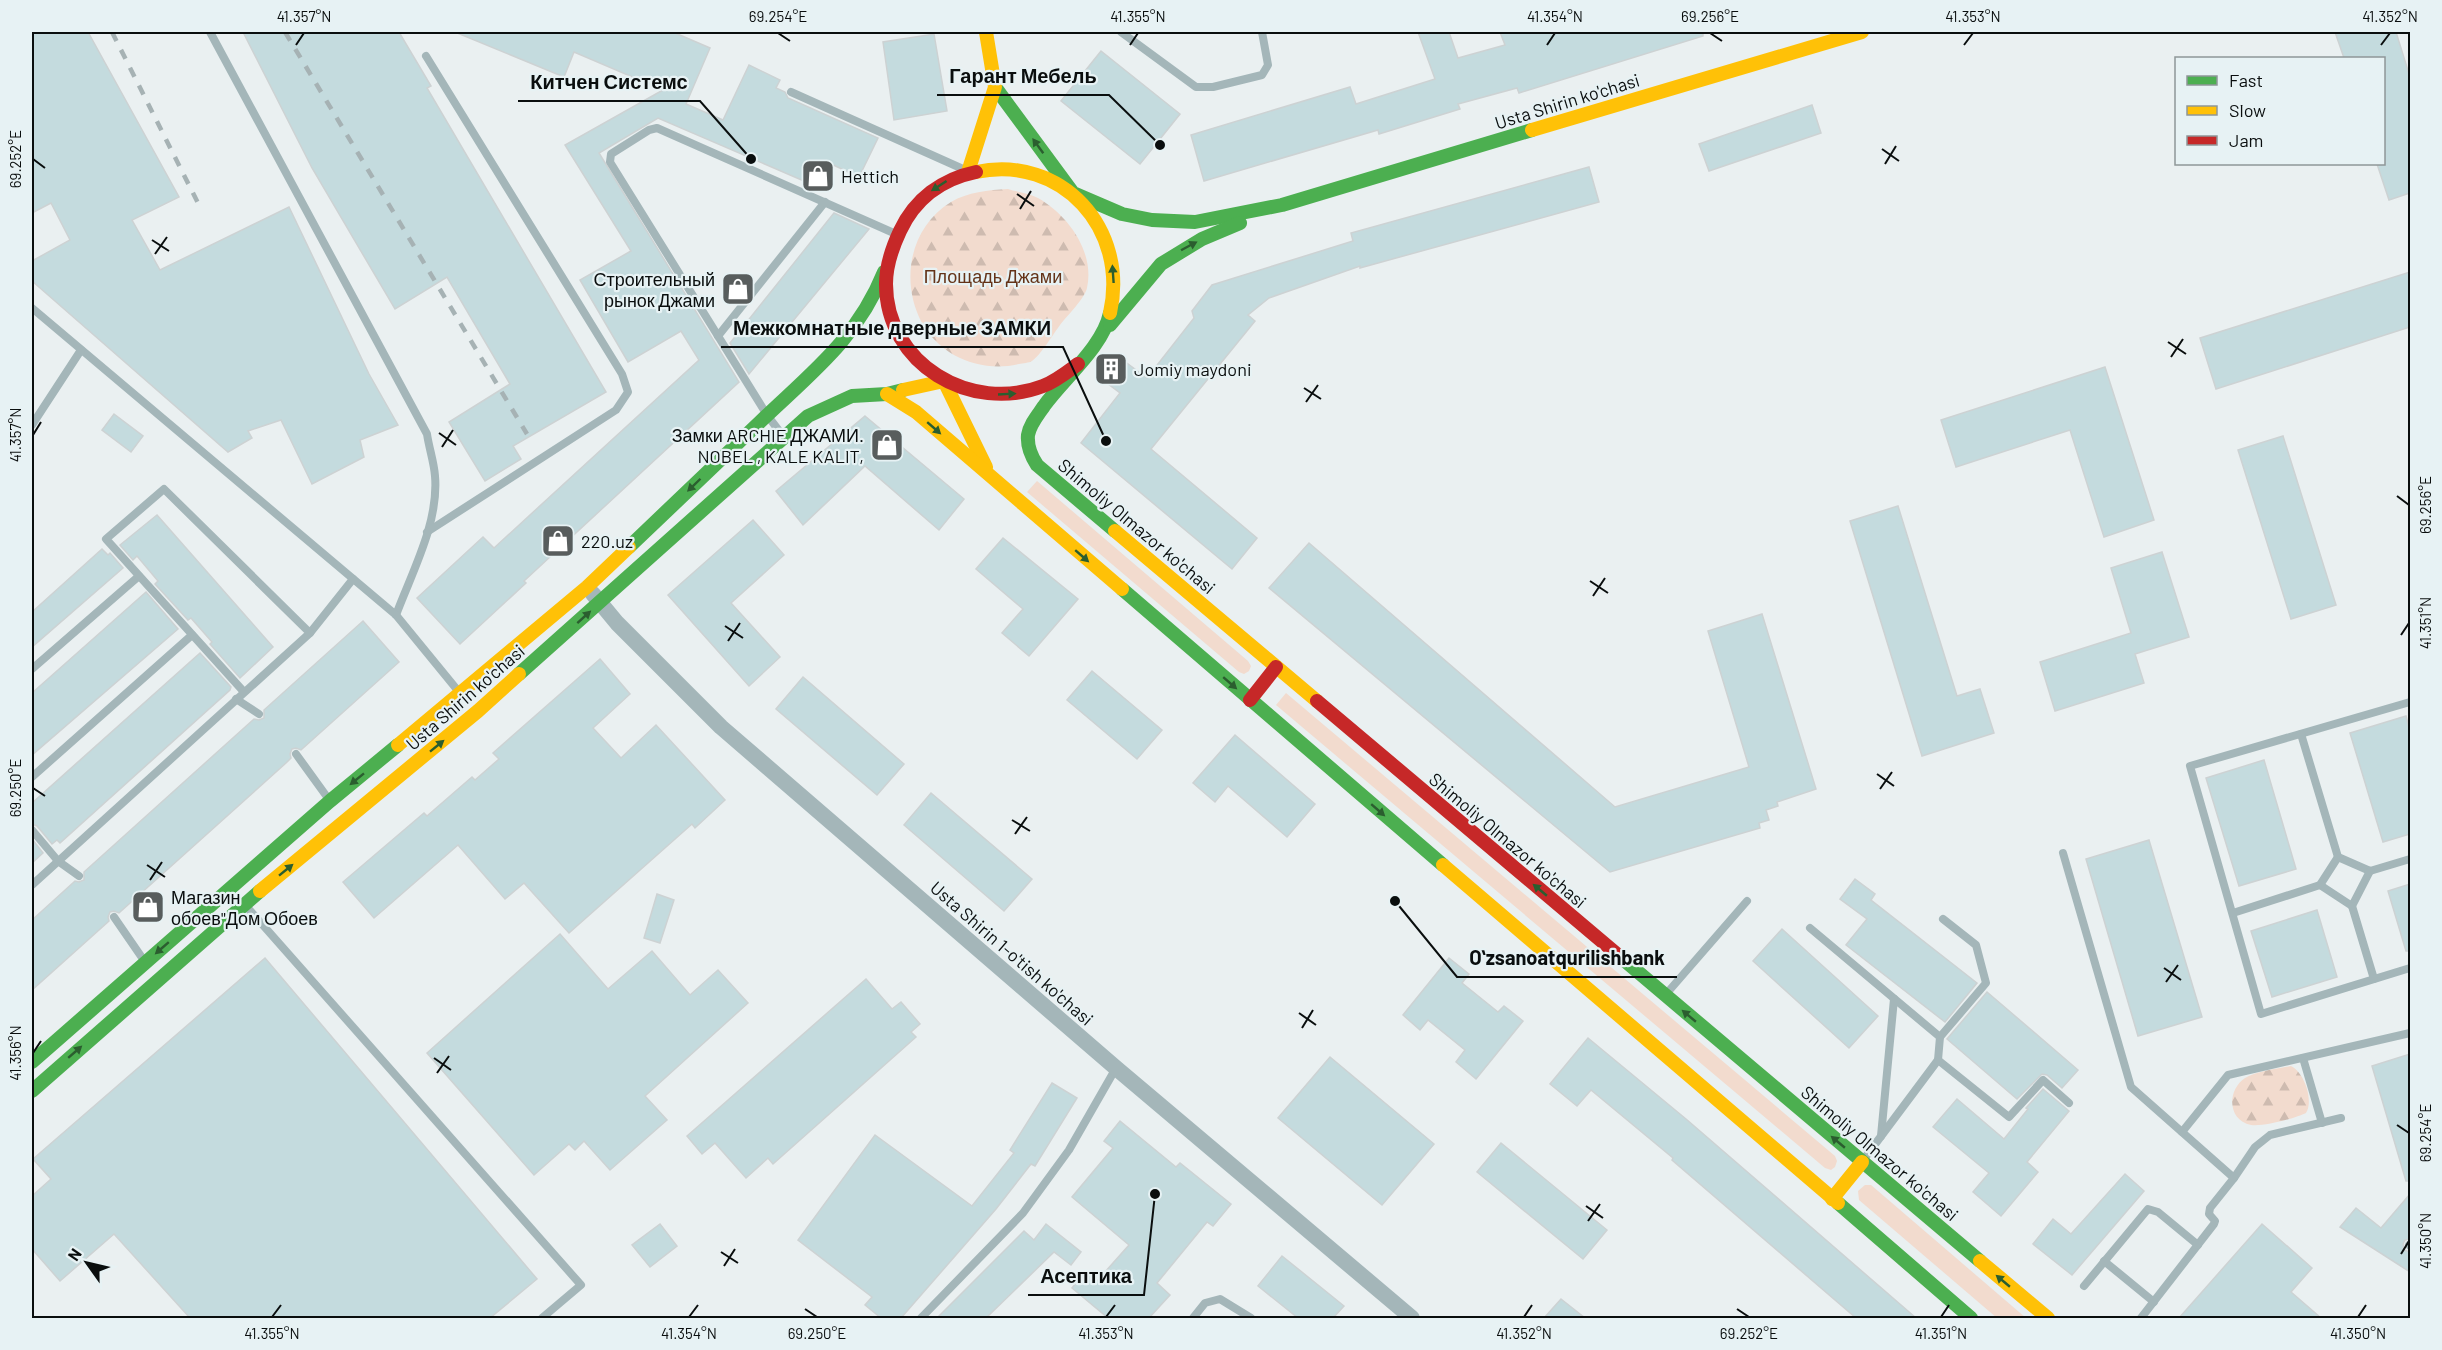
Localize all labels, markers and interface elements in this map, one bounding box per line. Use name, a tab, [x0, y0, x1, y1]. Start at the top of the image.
text: 41.357°N	[277, 7, 331, 25]
text: 69.254°E	[749, 7, 807, 25]
text: 41.355°N	[1110, 7, 1166, 25]
text: 41.354°N	[1527, 7, 1583, 25]
text: 69.256°E	[1681, 7, 1739, 25]
text: 41.353°N	[1945, 7, 2001, 25]
text: 41.352°N	[2362, 7, 2418, 25]
callout: Гарант Мебель	[937, 57, 1109, 95]
legend	[2175, 57, 2385, 165]
callout: Китчен Системс	[518, 63, 700, 101]
text: Гарант Мебель	[949, 63, 1097, 87]
text: Китчен Системс	[530, 69, 688, 93]
street label: Usta Shirin ko'chasi	[1492, 69, 1642, 133]
text: Fast	[2229, 69, 2263, 91]
text: Slow	[2229, 99, 2266, 121]
text: Jam	[2229, 129, 2263, 151]
text: 69.252°E	[6, 130, 24, 188]
one-way arrow	[1032, 138, 1044, 154]
shop icon: Hettich	[800, 158, 836, 194]
place label: Hettich	[841, 165, 899, 187]
one-way arrow	[931, 181, 947, 192]
one-way arrow	[1181, 241, 1198, 251]
one-way arrow	[1108, 264, 1117, 283]
park label: Площадь Джами	[924, 265, 1062, 287]
place label: Строительный рынок Джами	[593, 268, 715, 311]
shop icon: Строительный рынок Джами	[720, 271, 756, 307]
callout: Межкомнатные дверные ЗАМКИ	[721, 309, 1063, 347]
text: Межкомнатные дверные ЗАМКИ	[733, 315, 1051, 339]
building icon: Jomiy maydoni	[1093, 351, 1129, 387]
place label: Jomiy maydoni	[1134, 358, 1251, 380]
one-way arrow	[998, 390, 1017, 399]
text: 41.357°N	[6, 408, 24, 462]
one-way arrow	[927, 421, 942, 435]
place label: Замки ARCHIE ДЖАМИ. NOBEL , KALE KALIT,	[672, 424, 864, 467]
shop icon: Замки ARCHIE ДЖАМИ. NOBEL , KALE KALIT,	[869, 427, 905, 463]
street label: Shimoliy Olmazor ko'chasi	[1054, 454, 1220, 598]
text: 69.256°E	[2416, 476, 2434, 534]
one-way arrow	[687, 478, 701, 492]
shop icon: 220.uz	[540, 523, 576, 559]
place label: 220.uz	[581, 530, 633, 552]
one-way arrow	[1074, 549, 1089, 562]
text: 41.351°N	[2416, 597, 2434, 649]
one-way arrow	[576, 610, 591, 624]
street label: Usta Shirin ko'chasi	[401, 639, 529, 755]
one-way arrow	[1222, 676, 1237, 689]
one-way arrow	[429, 739, 445, 752]
text: 69.250°E	[6, 759, 24, 817]
street label: Shimoliy Olmazor ko'chasi	[1425, 768, 1591, 912]
one-way arrow	[350, 772, 365, 785]
one-way arrow	[1370, 803, 1386, 816]
one-way arrow	[278, 863, 294, 876]
street label: Usta Shirin 1-o'tish ko'chasi	[926, 876, 1098, 1030]
one-way arrow	[1533, 884, 1548, 897]
place label: Магазин обоев"Дом Обоев	[171, 886, 318, 929]
shop icon: Магазин обоев"Дом Обоев	[130, 889, 166, 925]
callout: Oʻzsanoatqurilishbank	[1457, 939, 1677, 977]
one-way arrow	[155, 941, 170, 954]
text: Oʻzsanoatqurilishbank	[1469, 945, 1665, 969]
one-way arrow	[1682, 1010, 1697, 1023]
text: 41.356°N	[6, 1025, 24, 1081]
one-way arrow	[68, 1046, 83, 1059]
street label: Shimoliy Olmazor ko'chasi	[1797, 1081, 1963, 1225]
text: 69.254°E	[2416, 1104, 2434, 1162]
one-way arrow	[1830, 1135, 1846, 1148]
text: 41.350°N	[2416, 1213, 2434, 1269]
north arrow	[57, 1233, 117, 1293]
text: N	[63, 1245, 85, 1264]
callout: Асептика	[1028, 1257, 1144, 1295]
text: Асептика	[1040, 1263, 1133, 1287]
one-way arrow	[1996, 1275, 2011, 1288]
text: 41.355°N	[244, 1324, 300, 1342]
text: 41.354°N	[661, 1324, 717, 1342]
text: 69.250°E	[788, 1324, 846, 1342]
text: 41.353°N	[1078, 1324, 1134, 1342]
text: 41.352°N	[1496, 1324, 1552, 1342]
text: 69.252°E	[1720, 1324, 1778, 1342]
text: 41.351°N	[1915, 1324, 1967, 1342]
text: 41.350°N	[2330, 1324, 2386, 1342]

